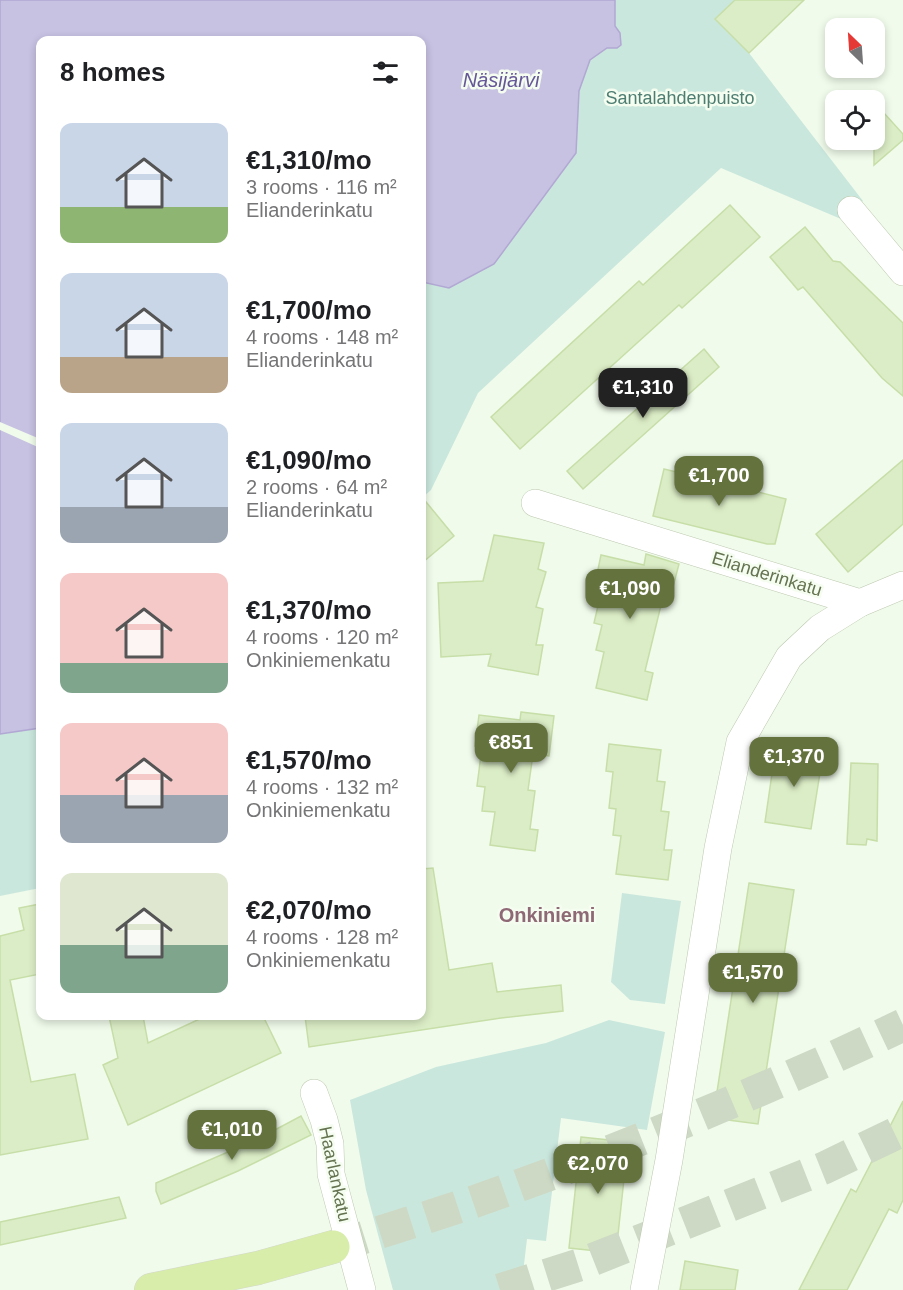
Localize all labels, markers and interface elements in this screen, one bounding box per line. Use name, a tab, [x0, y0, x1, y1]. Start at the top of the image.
north arrow	[825, 18, 885, 78]
map controls	[825, 18, 885, 150]
icon: filters	[369, 56, 402, 89]
text: 8 homes	[60, 57, 166, 87]
water label: Näsijärvi	[463, 69, 540, 91]
park label: Santalahdenpuisto	[605, 88, 755, 108]
button: locate	[825, 90, 885, 150]
text: €1,310/mo	[246, 145, 372, 175]
icon: home	[108, 147, 180, 219]
text: 3 rooms · 116 m²	[246, 176, 397, 198]
text: Elianderinkatu	[246, 199, 373, 221]
text: €1,700/mo	[246, 295, 372, 325]
icon: home	[108, 297, 180, 369]
text: 4 rooms · 148 m²	[246, 326, 398, 348]
text: Elianderinkatu	[246, 349, 373, 371]
pin: €1,310	[594, 368, 692, 419]
text: €1,310	[612, 376, 674, 398]
text: €1,090/mo	[246, 445, 372, 475]
icon: home	[108, 447, 180, 519]
pin: €1,700	[670, 456, 768, 507]
text: €1,700	[688, 464, 750, 486]
text: 2 rooms · 64 m²	[246, 476, 387, 498]
text: Elianderinkatu	[246, 499, 373, 521]
street label: Elianderinkatu	[710, 548, 824, 600]
pin: €1,090	[581, 569, 679, 620]
text: €1,090	[599, 577, 661, 599]
text: €1,370/mo	[246, 595, 372, 625]
icon: home	[108, 597, 180, 669]
text: 4 rooms · 120 m²	[246, 626, 398, 648]
text: Onkiniemenkatu	[246, 649, 391, 671]
pin: €851	[475, 723, 547, 774]
text: €851	[489, 731, 533, 753]
pin: €1,370	[745, 737, 843, 788]
text: €1,570/mo	[246, 745, 372, 775]
text: €1,370	[763, 745, 825, 767]
icon: home	[108, 747, 180, 819]
text: 4 rooms · 132 m²	[246, 776, 398, 798]
text: Onkiniemenkatu	[246, 799, 391, 821]
text: €2,070/mo	[246, 895, 372, 925]
icon: home	[108, 897, 180, 969]
district label: Onkiniemi	[499, 904, 595, 926]
text: 4 rooms · 128 m²	[246, 926, 398, 948]
text: Onkiniemenkatu	[246, 949, 391, 971]
pin: €1,570	[704, 953, 802, 1004]
text: €1,570	[722, 961, 784, 983]
pin: €1,010	[183, 1110, 281, 1161]
text: €1,010	[201, 1118, 263, 1140]
street label: Haarlankatu	[315, 1124, 355, 1224]
pin: €2,070	[549, 1144, 647, 1195]
text: €2,070	[567, 1152, 629, 1174]

